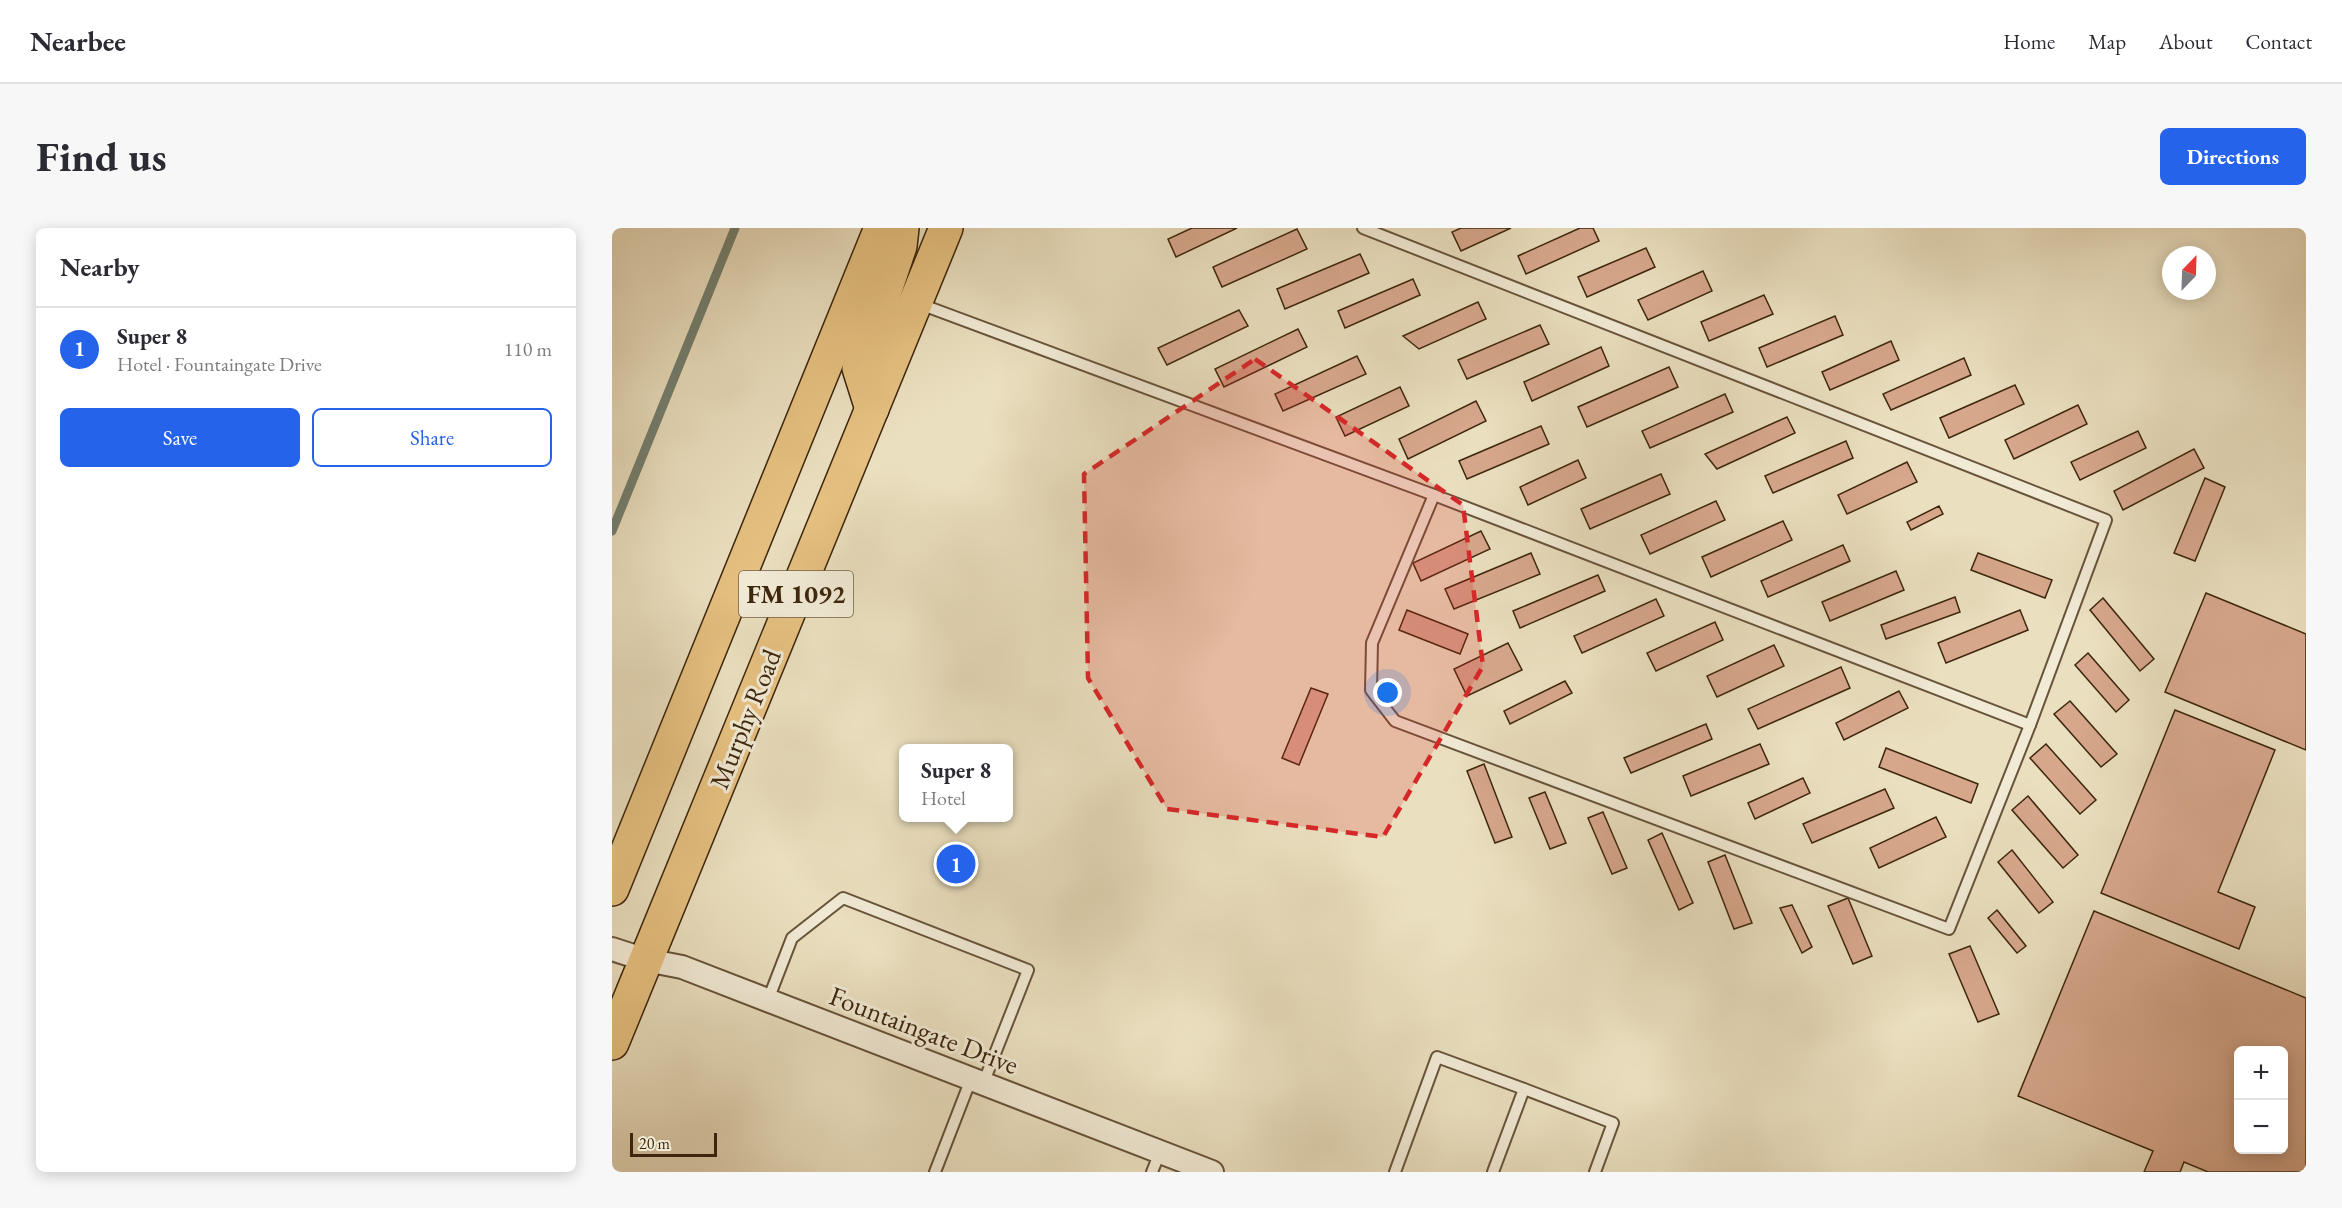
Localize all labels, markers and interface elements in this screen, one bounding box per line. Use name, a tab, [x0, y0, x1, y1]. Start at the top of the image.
text: Nearbee	[30, 23, 126, 59]
text: Home	[2003, 28, 2055, 55]
text: Map	[2088, 28, 2126, 55]
text: About	[2159, 28, 2212, 55]
text: Contact	[2245, 28, 2312, 55]
button: Directions	[2160, 128, 2306, 185]
text: Find us	[36, 129, 167, 184]
north arrow	[2162, 246, 2216, 300]
text: Nearby	[60, 250, 140, 284]
text: Super 8	[117, 322, 187, 351]
text: 1	[74, 336, 85, 362]
text: 110 m	[504, 336, 552, 362]
text: Hotel · Fountaingate Drive	[117, 351, 322, 377]
button: Save	[60, 408, 300, 467]
button: Share	[312, 408, 552, 467]
road number: FM 1092	[739, 571, 853, 617]
street label: Murphy Road	[701, 644, 789, 794]
your location	[1373, 678, 1402, 707]
popup	[899, 744, 1013, 822]
text: Super 8	[921, 756, 991, 785]
text: Hotel	[921, 785, 966, 811]
pin: 1	[936, 842, 976, 886]
street label: Fountaingate Drive	[825, 978, 1023, 1082]
map controls	[2234, 1046, 2288, 1154]
button: +	[2234, 1046, 2288, 1100]
button: −	[2234, 1100, 2288, 1154]
scale bar	[630, 1130, 717, 1158]
text: 20 m	[639, 1133, 670, 1154]

